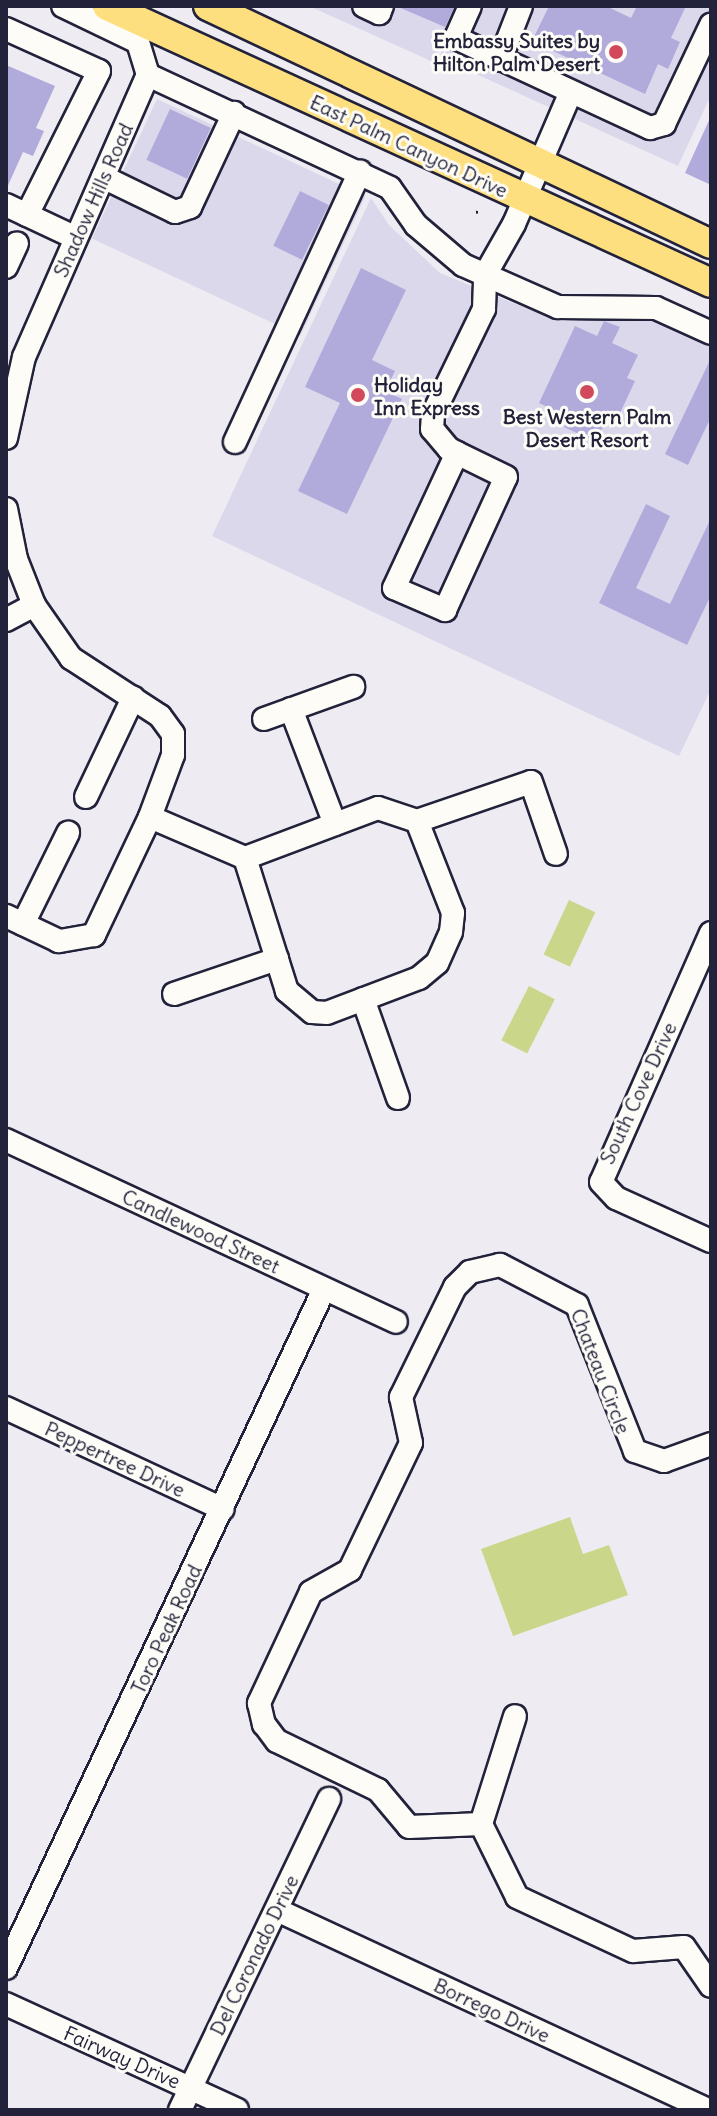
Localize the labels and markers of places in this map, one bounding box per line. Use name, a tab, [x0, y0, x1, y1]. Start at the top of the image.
place label: Embassy Suites by Hilton Palm Desert	[433, 28, 600, 75]
marker: Embassy Suites by Hilton Palm Desert	[607, 43, 625, 61]
place label: Holiday Inn Express	[374, 372, 480, 419]
marker: Best Western Palm Desert Resort	[578, 383, 596, 401]
marker: Holiday Inn Express	[349, 386, 367, 404]
place label: Best Western Palm Desert Resort	[503, 404, 671, 451]

